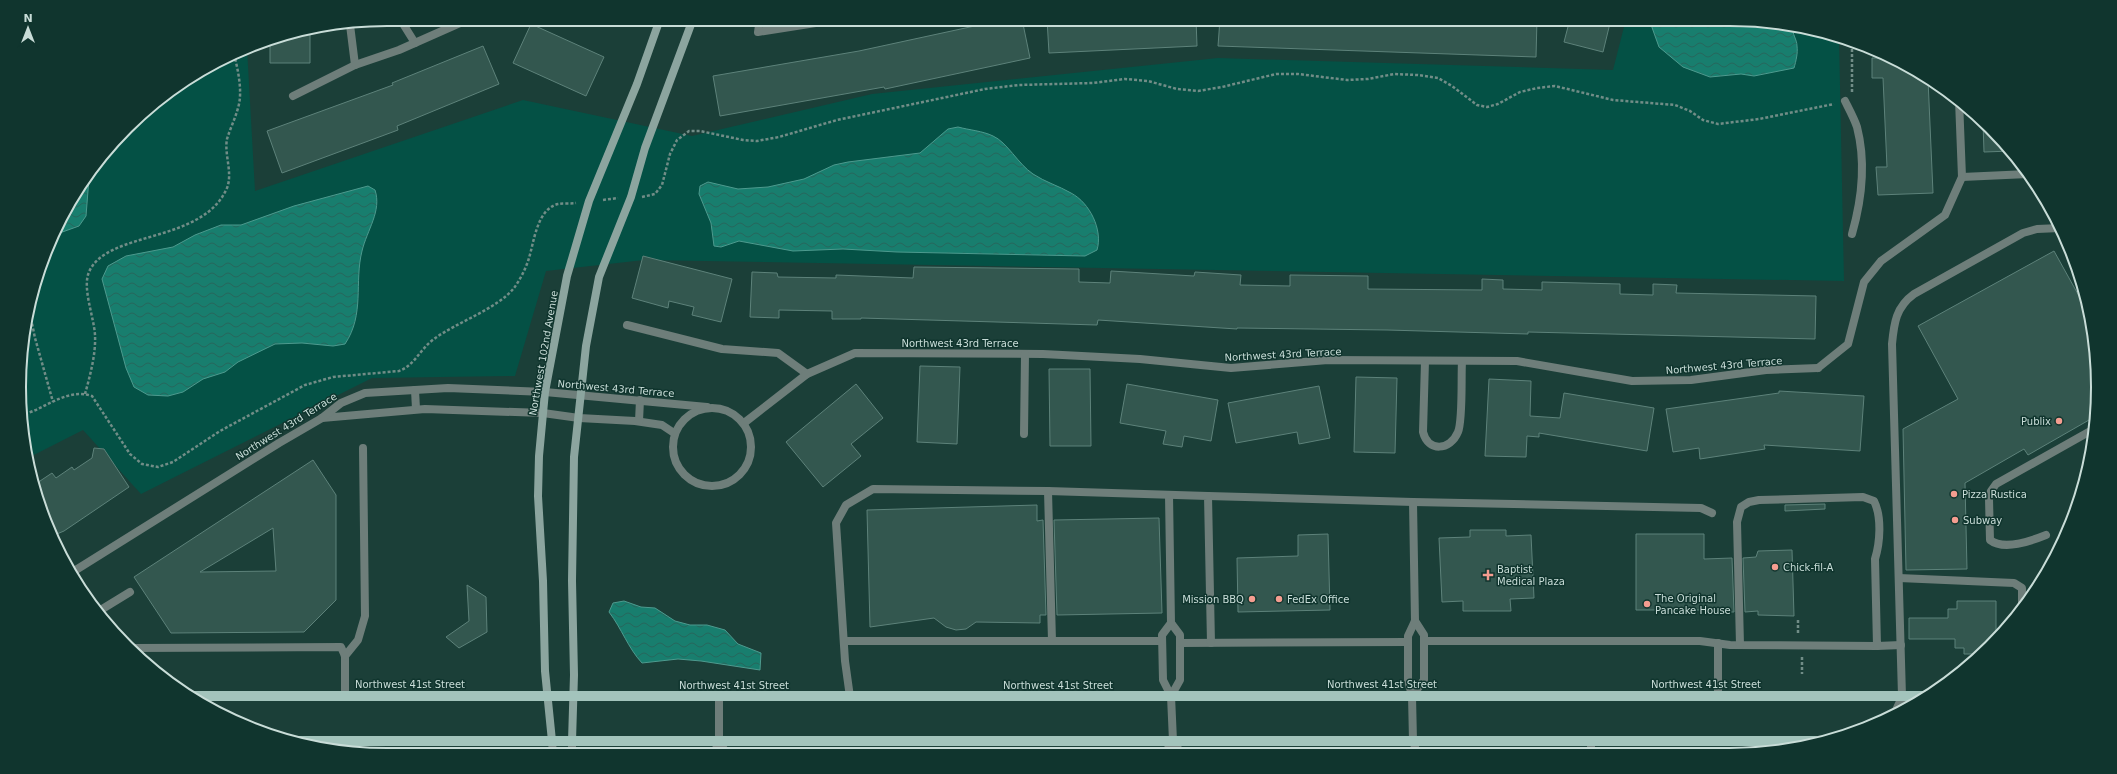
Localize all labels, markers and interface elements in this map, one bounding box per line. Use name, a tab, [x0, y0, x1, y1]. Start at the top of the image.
north arrow	[8, 8, 48, 48]
text: N	[23, 12, 33, 25]
street label: Northwest 102nd Avenue	[527, 290, 560, 416]
street label: Northwest 43rd Terrace	[901, 338, 1019, 349]
street label: Northwest 43rd Terrace	[1224, 346, 1342, 363]
street label: Northwest 43rd Terrace	[1665, 355, 1783, 376]
street label: Northwest 43rd Terrace	[557, 378, 675, 399]
street label: Northwest 43rd Terrace	[234, 391, 339, 462]
place label: Publix	[2021, 416, 2051, 427]
marker: Publix	[2054, 416, 2064, 426]
marker: Pizza Rustica	[1949, 489, 1959, 499]
place label: Pizza Rustica	[1962, 489, 2027, 500]
marker: Subway	[1950, 515, 1960, 525]
place label: Subway	[1963, 515, 2002, 526]
marker: Chick-fil-A	[1770, 562, 1780, 572]
place label: Chick-fil-A	[1783, 562, 1833, 573]
place label: Baptist Medical Plaza	[1497, 564, 1565, 587]
marker: Baptist Medical Plaza	[1482, 569, 1494, 581]
place label: The Original Pancake House	[1654, 593, 1731, 616]
place label: Mission BBQ	[1182, 594, 1244, 605]
marker: Mission BBQ	[1247, 594, 1257, 604]
marker: FedEx Office	[1274, 594, 1284, 604]
place label: FedEx Office	[1287, 594, 1349, 605]
marker: The Original Pancake House	[1642, 599, 1652, 609]
street label: Northwest 41st Street	[355, 679, 465, 690]
street label: Northwest 41st Street	[1327, 679, 1437, 690]
street label: Northwest 41st Street	[1651, 679, 1761, 690]
street label: Northwest 41st Street	[679, 680, 789, 691]
street label: Northwest 41st Street	[1003, 680, 1113, 691]

